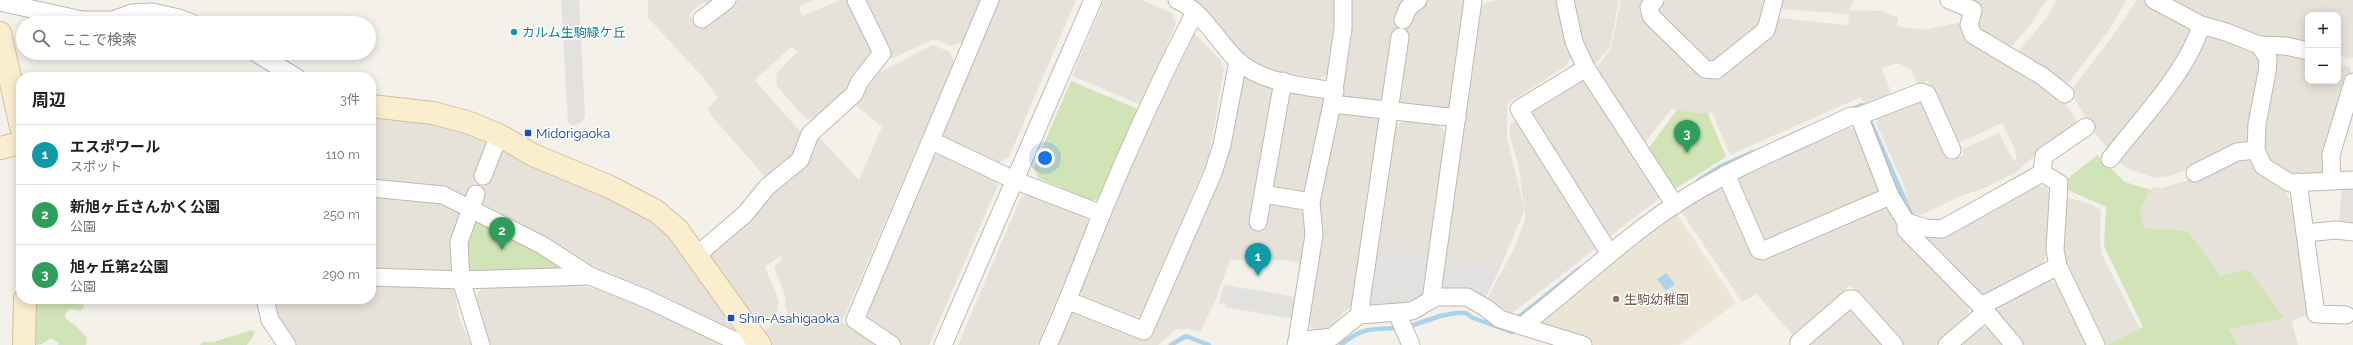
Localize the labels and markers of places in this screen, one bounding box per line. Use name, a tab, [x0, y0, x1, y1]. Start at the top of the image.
place label: カルム生駒緑ケ丘	[522, 25, 626, 40]
marker: カルム生駒緑ケ丘	[509, 27, 519, 37]
pin: 3	[1674, 120, 1700, 153]
place label: Midorigaoka	[536, 126, 610, 141]
marker: Midorigaoka	[523, 128, 533, 138]
pin: 2	[489, 217, 515, 250]
pin: 1	[1245, 243, 1271, 276]
place label: 生駒幼稚園	[1624, 292, 1689, 307]
marker: 生駒幼稚園	[1611, 294, 1621, 304]
place label: Shin-Asahigaoka	[739, 311, 840, 326]
marker: Shin-Asahigaoka	[726, 313, 736, 323]

